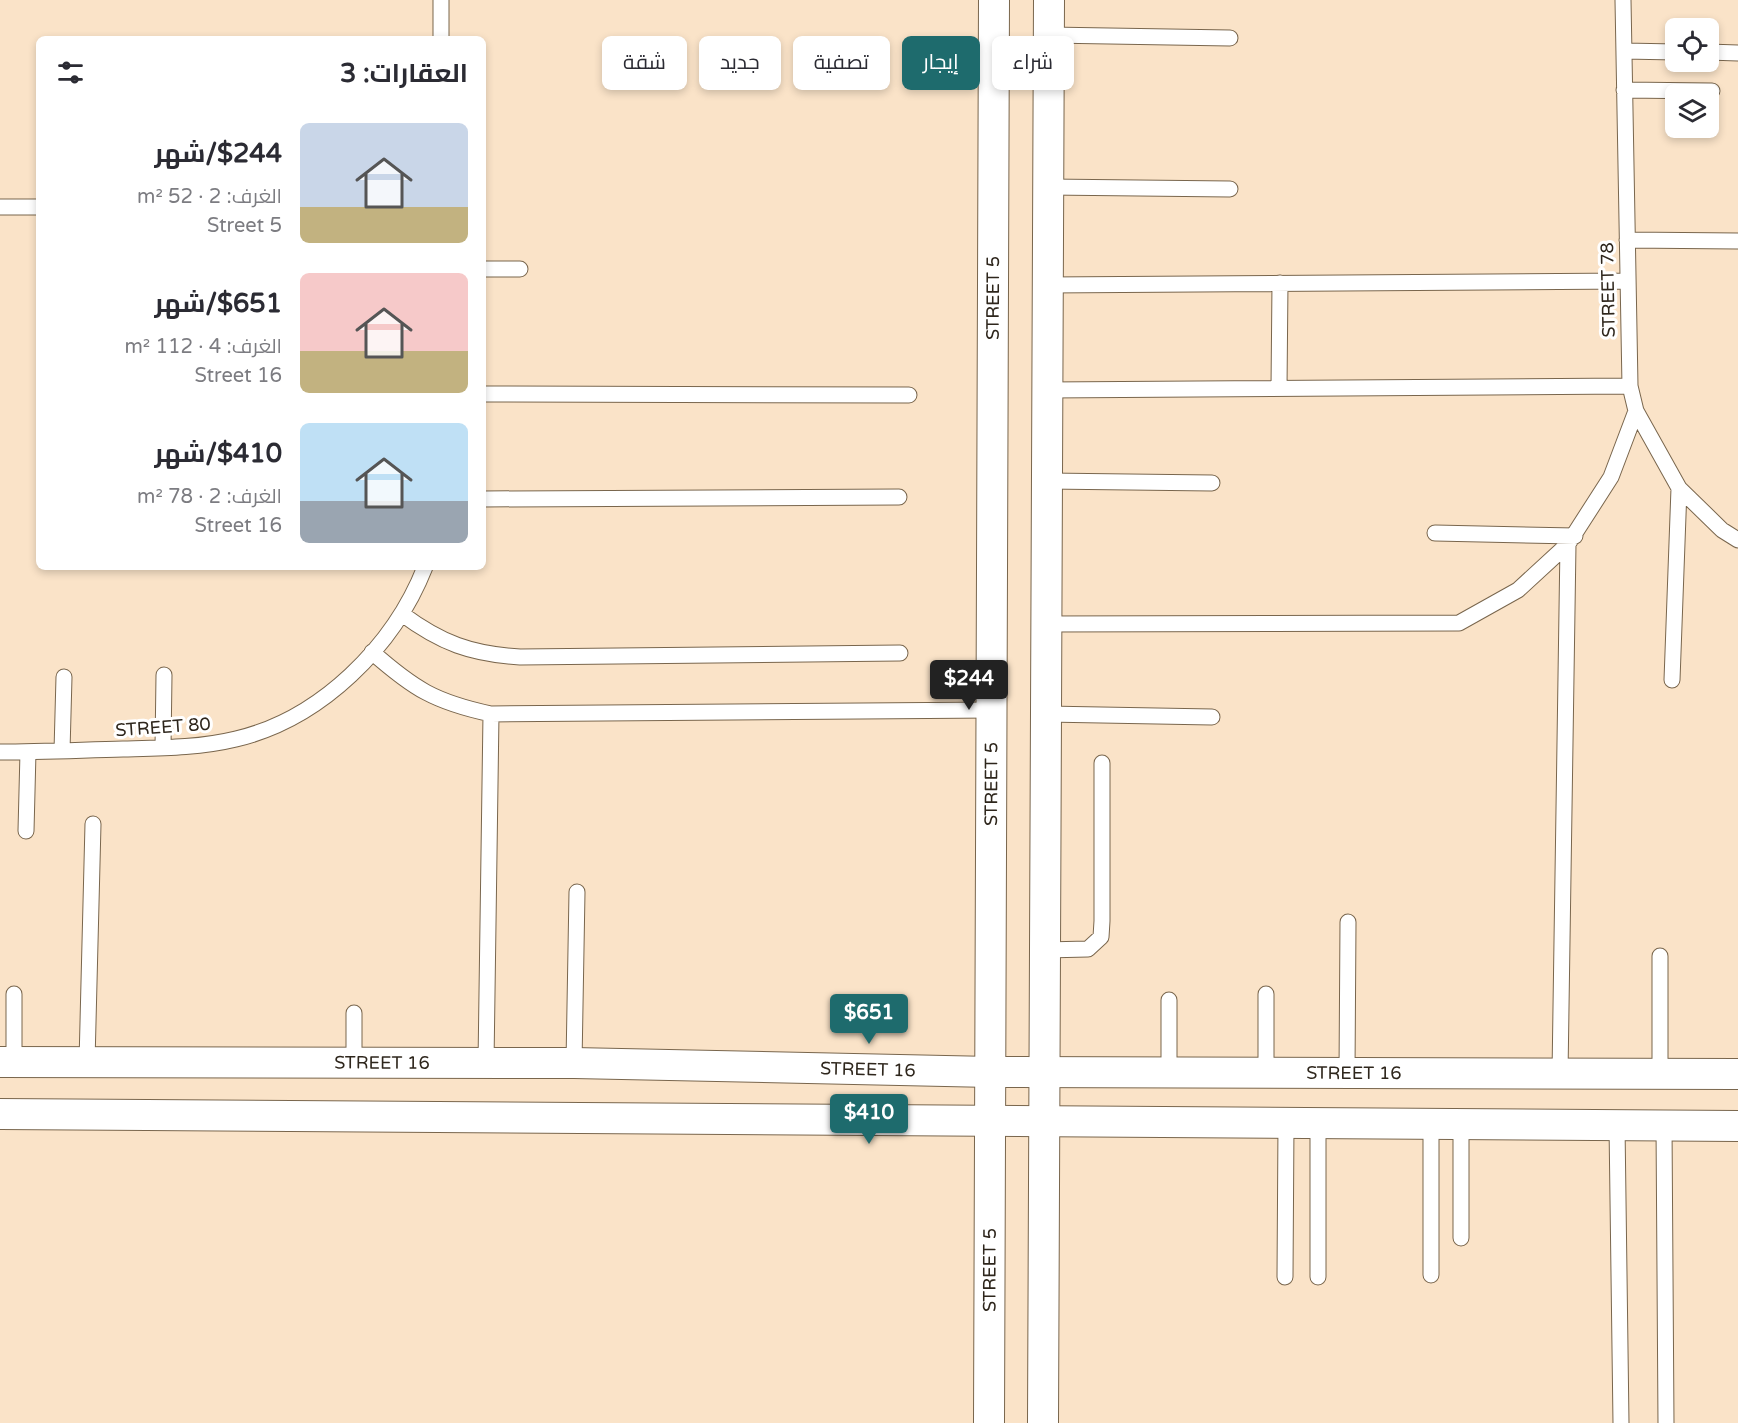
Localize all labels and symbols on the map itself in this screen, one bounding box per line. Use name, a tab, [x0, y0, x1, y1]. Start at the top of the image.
street label: STREET 78	[1596, 242, 1620, 338]
street label: STREET 5	[982, 256, 1004, 340]
pin: $244	[933, 660, 1005, 711]
street label: STREET 80	[115, 713, 211, 741]
street label: STREET 5	[980, 742, 1002, 826]
pin: $651	[833, 994, 905, 1045]
street label: STREET 16	[334, 1052, 430, 1074]
street label: STREET 16	[820, 1057, 916, 1081]
street label: STREET 16	[1306, 1062, 1402, 1084]
pin: $410	[833, 1094, 905, 1145]
street label: STREET 5	[978, 1228, 1001, 1312]

